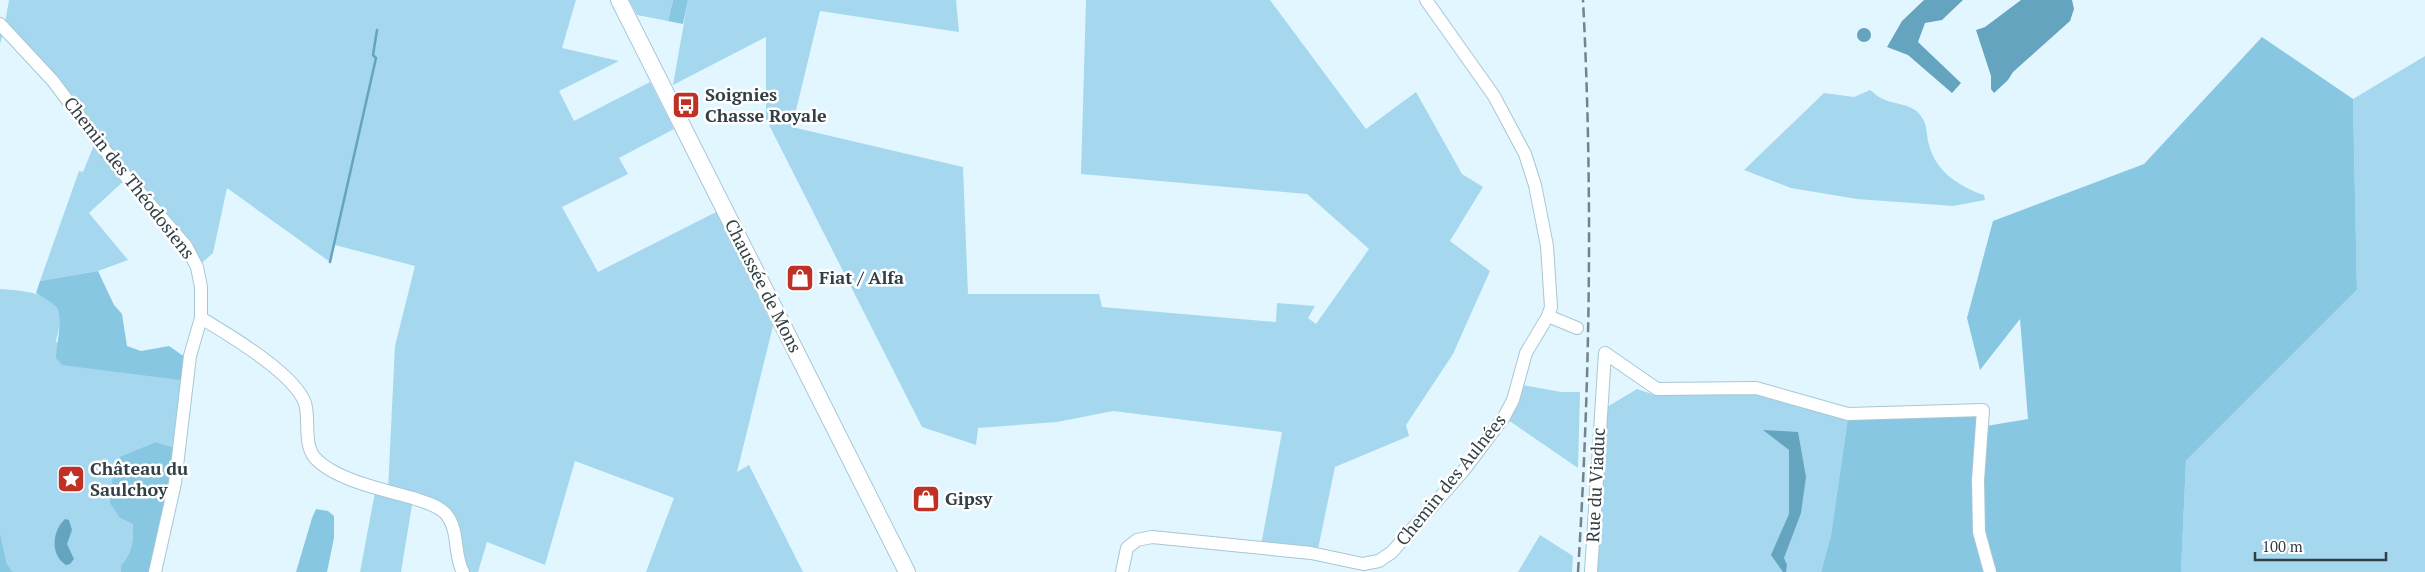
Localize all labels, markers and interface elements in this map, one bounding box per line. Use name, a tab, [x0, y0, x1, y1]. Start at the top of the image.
place label: Soignies Chasse Royale	[705, 82, 827, 127]
bus stop icon: Soignies Chasse Royale	[671, 90, 701, 120]
street label: Chemin des Théodosiens	[59, 91, 201, 264]
street label: Chaussée de Mons	[720, 215, 808, 357]
shop icon: Fiat / Alfa	[785, 263, 815, 293]
place label: Fiat / Alfa	[819, 265, 904, 289]
street label: Chemin des Aulnées	[1390, 409, 1511, 550]
street label: Rue du Viaduc	[1580, 427, 1610, 543]
place label: Château du Saulchoy	[90, 456, 188, 501]
place icon: Château du Saulchoy	[56, 464, 86, 494]
shop icon: Gipsy	[911, 484, 941, 514]
place label: Gipsy	[945, 486, 993, 510]
scale bar	[2255, 530, 2386, 562]
text: 100 m	[2262, 536, 2303, 556]

